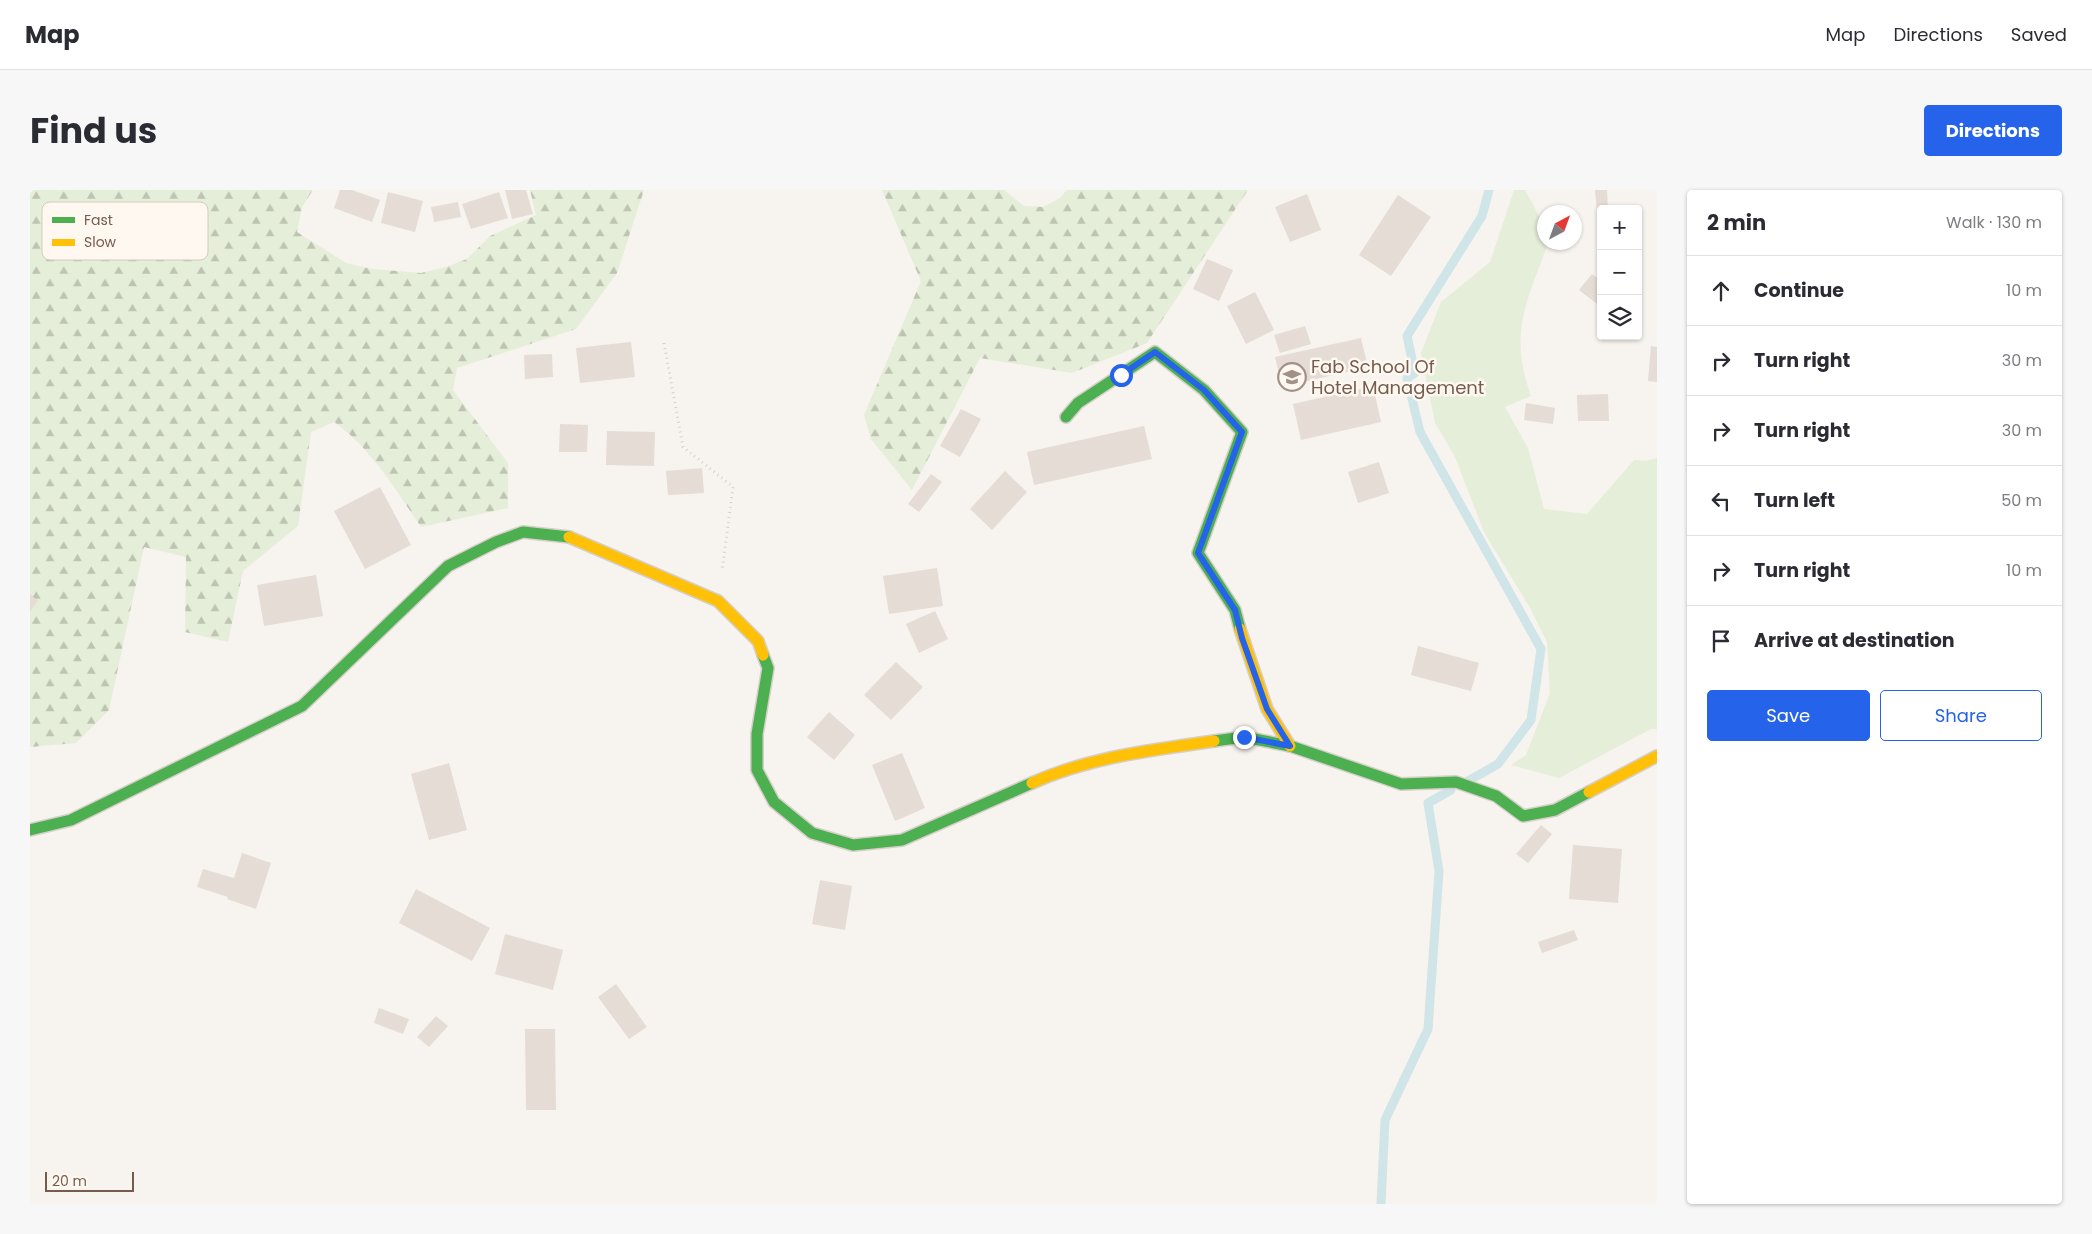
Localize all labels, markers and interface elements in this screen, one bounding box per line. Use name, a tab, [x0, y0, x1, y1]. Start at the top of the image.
text: Map	[25, 18, 80, 51]
text: Map	[1826, 22, 1865, 47]
text: Directions	[1893, 22, 1983, 47]
text: Saved	[2011, 22, 2067, 47]
button: Directions	[1924, 105, 2062, 156]
text: Find us	[30, 106, 157, 155]
legend	[42, 202, 208, 260]
north arrow	[1537, 205, 1582, 250]
map controls	[1597, 205, 1642, 340]
button: +	[1597, 205, 1642, 250]
text: 2 min	[1707, 208, 1766, 237]
text: Fast	[84, 210, 113, 230]
text: Walk · 130 m	[1946, 211, 2042, 234]
text: Slow	[84, 232, 117, 252]
button: −	[1597, 250, 1642, 295]
icon: ahead	[1707, 277, 1735, 305]
text: Continue	[1754, 277, 1844, 304]
text: 10 m	[2006, 279, 2042, 302]
button: layers	[1597, 295, 1642, 340]
icon: right	[1707, 347, 1735, 375]
text: Turn right	[1754, 347, 1850, 374]
text: 30 m	[2002, 349, 2042, 372]
place label: Fab School Of Hotel Management	[1311, 354, 1484, 400]
school or university icon: Fab School Of Hotel Management	[1277, 362, 1307, 392]
route start	[1110, 364, 1133, 387]
icon: right	[1707, 417, 1735, 445]
text: Turn right	[1754, 417, 1850, 444]
text: 30 m	[2002, 419, 2042, 442]
icon: left	[1707, 487, 1735, 515]
text: Turn left	[1754, 487, 1835, 514]
text: 50 m	[2001, 489, 2042, 512]
icon: right	[1707, 557, 1735, 585]
text: Turn right	[1754, 557, 1850, 584]
text: 10 m	[2006, 559, 2042, 582]
icon: arrive	[1707, 627, 1735, 655]
text: Arrive at destination	[1754, 627, 1955, 654]
button: Save	[1707, 690, 1870, 741]
button: Share	[1880, 690, 2042, 741]
route end	[1233, 726, 1256, 749]
scale bar	[45, 1169, 134, 1192]
text: 20 m	[52, 1171, 87, 1191]

